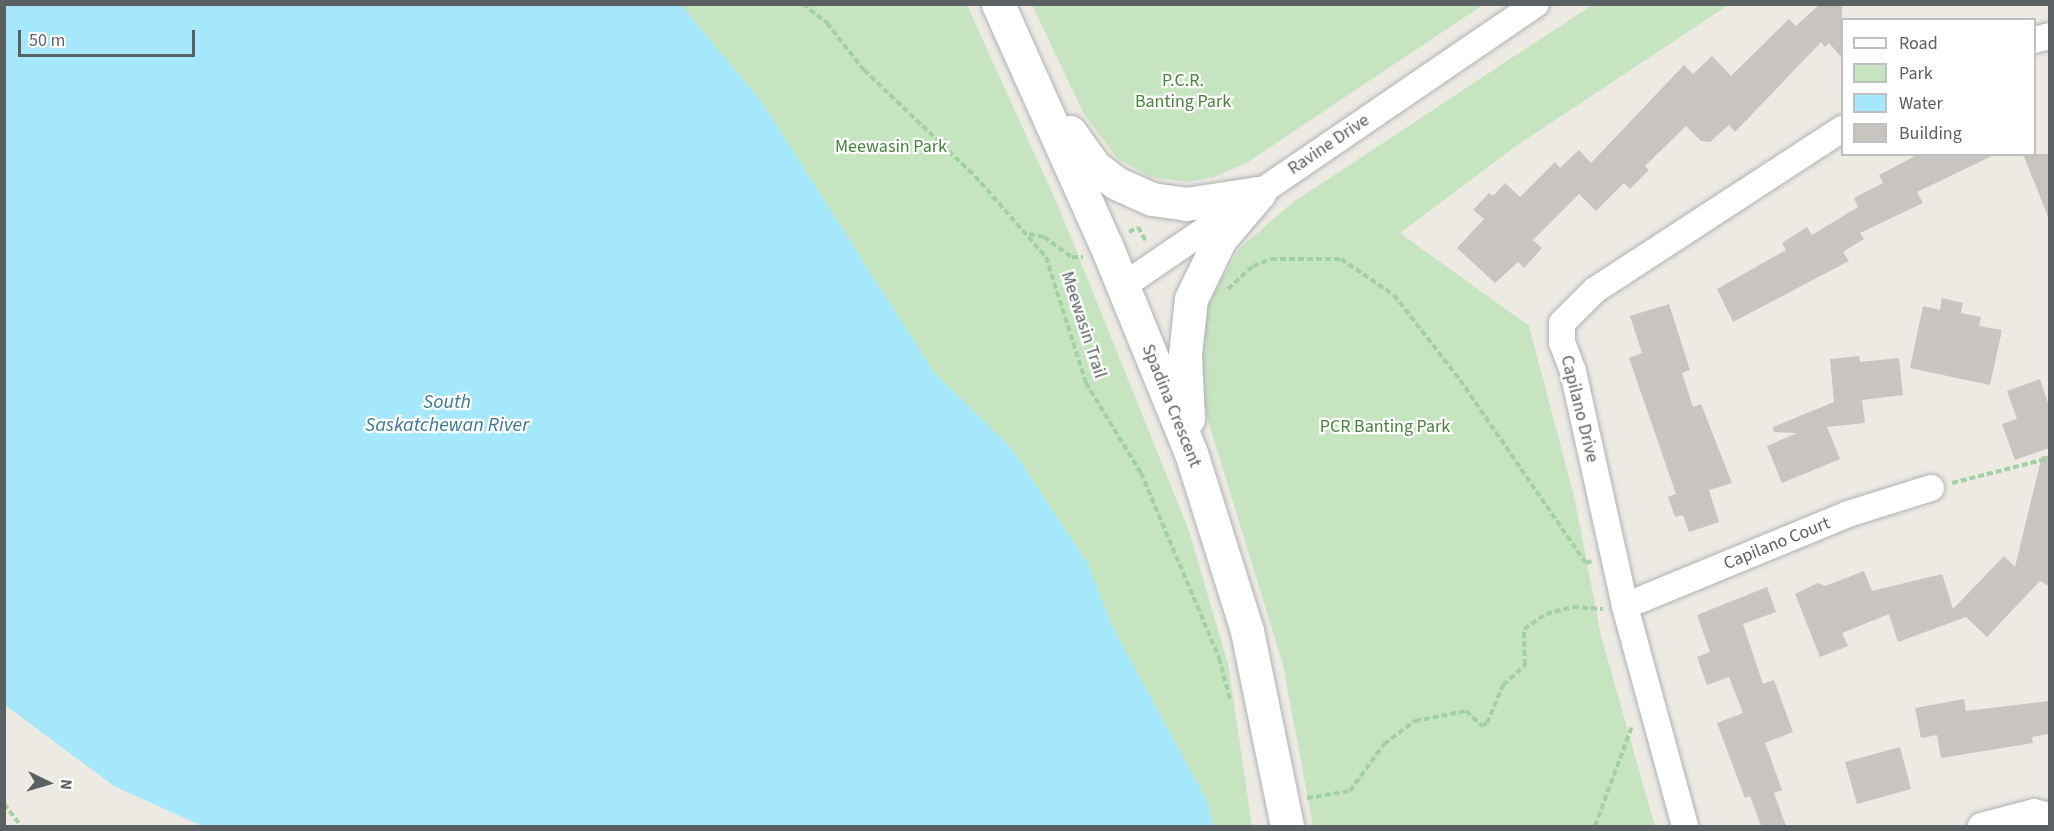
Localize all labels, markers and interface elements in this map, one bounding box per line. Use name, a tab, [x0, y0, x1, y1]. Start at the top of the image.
scale bar	[21, 18, 198, 56]
legend	[1841, 18, 2036, 156]
text: 50 m	[29, 28, 65, 53]
text: Road	[1899, 31, 1938, 56]
text: Park	[1899, 61, 1933, 86]
park label: P.C.R. Banting Park	[1135, 71, 1231, 113]
text: Water	[1899, 91, 1943, 116]
street label: Ravine Drive	[1284, 110, 1374, 180]
text: Building	[1899, 121, 1962, 146]
park label: Meewasin Park	[835, 136, 947, 158]
street label: Meewasin Trail	[1056, 269, 1110, 381]
street label: Spadina Crescent	[1136, 341, 1206, 471]
street label: Capilano Drive	[1555, 353, 1603, 465]
water label: South Saskatchewan River	[365, 391, 529, 438]
park label: PCR Banting Park	[1320, 416, 1450, 438]
street label: Capilano Court	[1721, 513, 1833, 575]
north arrow	[18, 753, 78, 813]
text: N	[55, 778, 77, 791]

